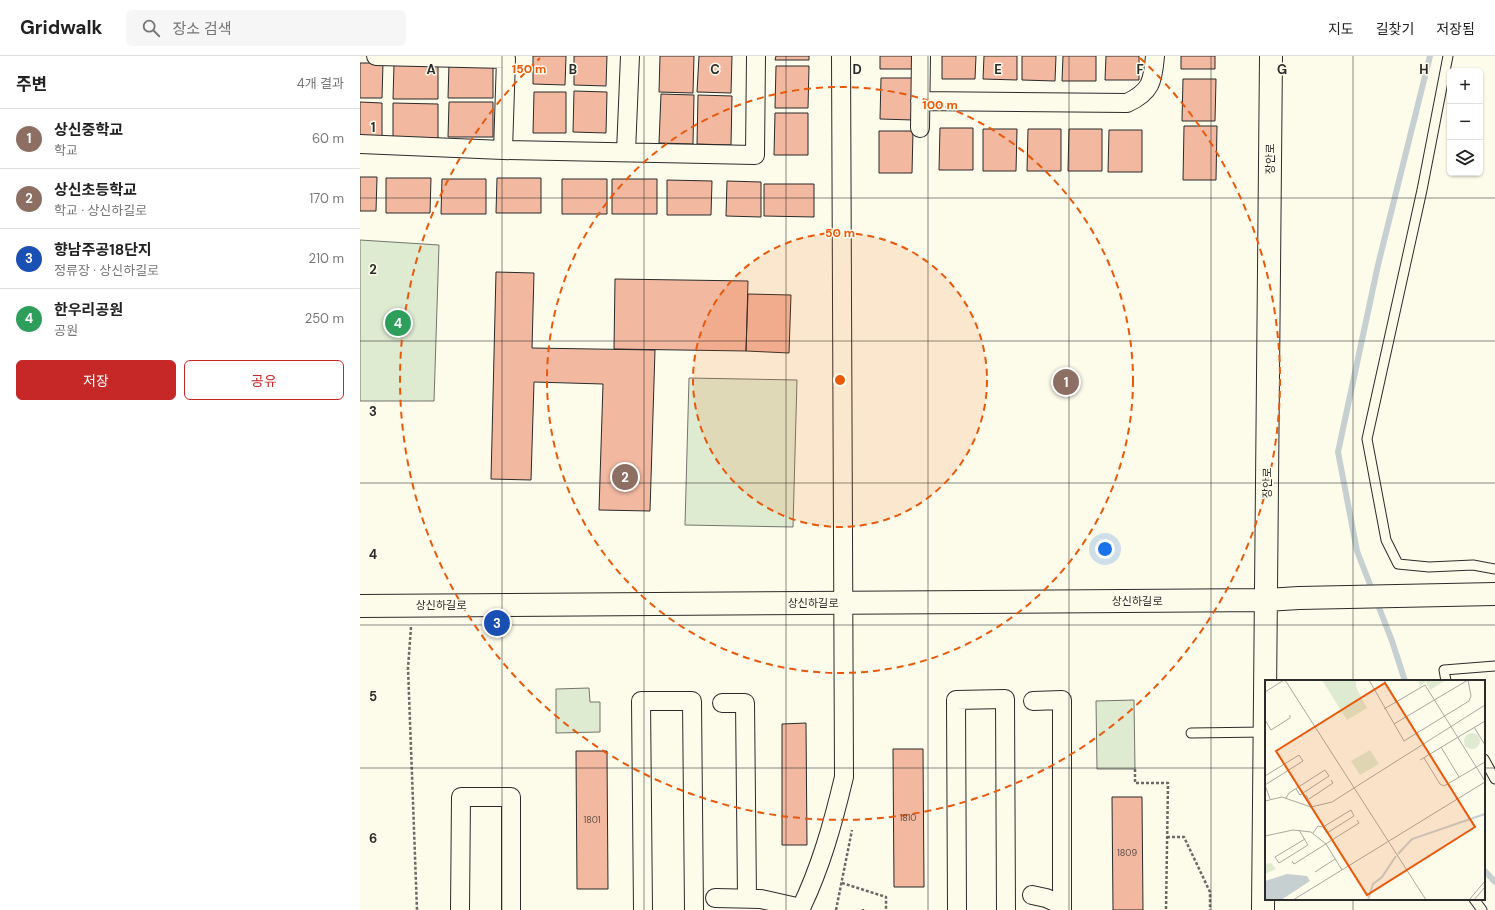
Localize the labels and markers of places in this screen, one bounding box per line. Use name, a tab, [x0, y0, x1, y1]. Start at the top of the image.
pin: 4	[385, 308, 411, 338]
pin: 1	[1053, 367, 1079, 397]
centre of rings	[833, 373, 847, 387]
pin: 2	[612, 462, 638, 492]
pin: 3	[484, 608, 510, 638]

